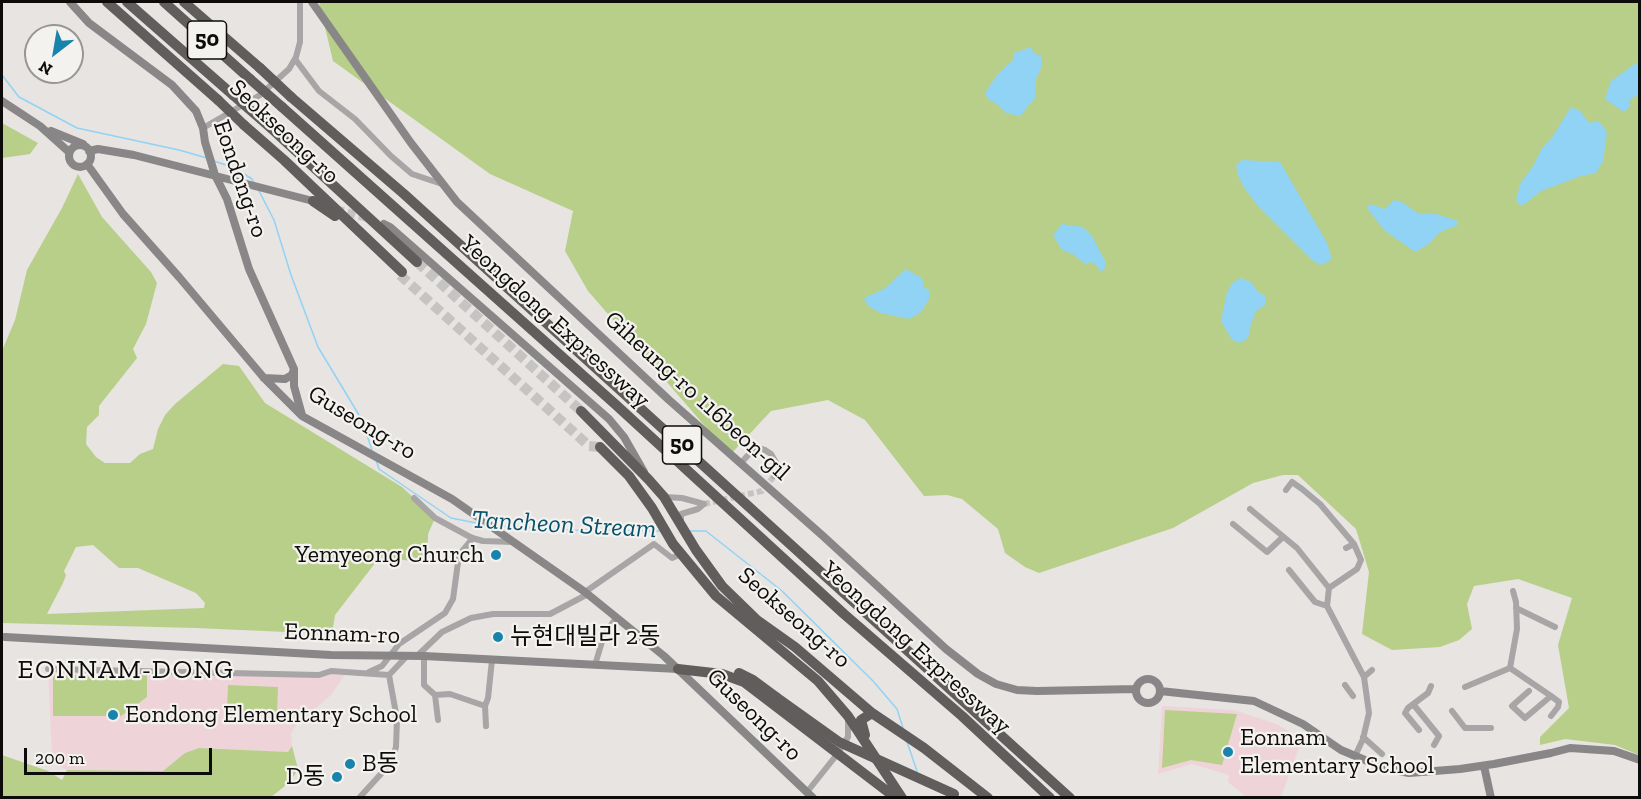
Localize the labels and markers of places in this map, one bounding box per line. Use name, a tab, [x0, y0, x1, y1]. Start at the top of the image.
place label: Yemyeong Church	[295, 541, 484, 569]
marker: Yemyeong Church	[489, 548, 503, 562]
place label: 뉴현대빌라 2동	[510, 623, 660, 651]
marker: 뉴현대빌라 2동	[491, 630, 505, 644]
place label: Eondong Elementary School	[125, 701, 417, 729]
marker: Eondong Elementary School	[106, 708, 120, 722]
place label: Eonnam Elementary School	[1240, 724, 1434, 780]
marker: Eonnam Elementary School	[1221, 745, 1235, 759]
place label: B동	[362, 750, 399, 778]
marker: B동	[343, 757, 357, 771]
place label: D동	[286, 763, 325, 791]
marker: D동	[330, 770, 344, 784]

